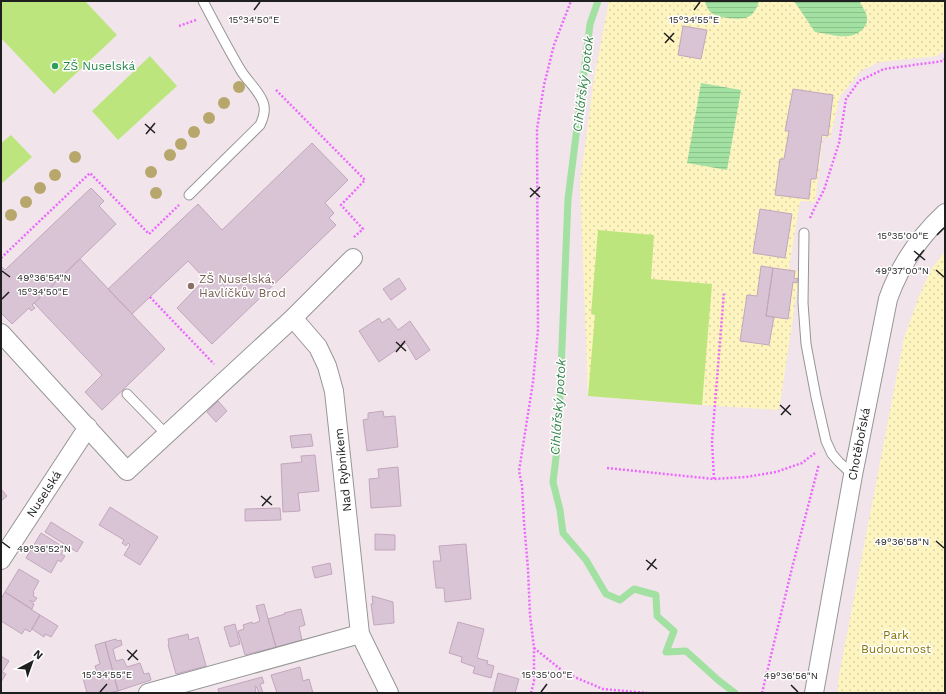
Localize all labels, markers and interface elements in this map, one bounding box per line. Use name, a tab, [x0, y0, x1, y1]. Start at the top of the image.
text: 15°34'50"E	[229, 14, 279, 25]
text: 15°34'55"E	[669, 14, 719, 25]
water label: Cihlářský potok	[570, 34, 596, 133]
place label: ZŠ Nuselská	[63, 59, 135, 73]
marker: ZŠ Nuselská	[50, 61, 60, 71]
text: 15°35'00"E	[877, 230, 929, 241]
text: 49°37'00"N	[875, 265, 929, 276]
text: 49°36'54"N	[17, 272, 71, 283]
place label: ZŠ Nuselská, Havlíčkův Brod	[199, 272, 286, 300]
marker: ZŠ Nuselská, Havlíčkův Brod	[186, 281, 196, 291]
text: 15°34'50"E	[18, 286, 68, 297]
water label: Cihlářský potok	[547, 357, 569, 456]
street label: Chotěbořská	[845, 406, 873, 482]
street label: Nad Rybníkem	[332, 427, 354, 513]
street label: Nuselská	[24, 468, 64, 520]
text: 49°36'58"N	[875, 536, 929, 547]
text: 49°36'52"N	[17, 543, 71, 554]
park label: Park Budoucnost	[861, 628, 931, 656]
north arrow	[12, 642, 52, 682]
text: N	[31, 647, 46, 662]
text: 15°34'55"E	[82, 669, 132, 680]
text: 15°35'00"E	[521, 669, 573, 680]
text: 49°36'56"N	[764, 670, 818, 681]

